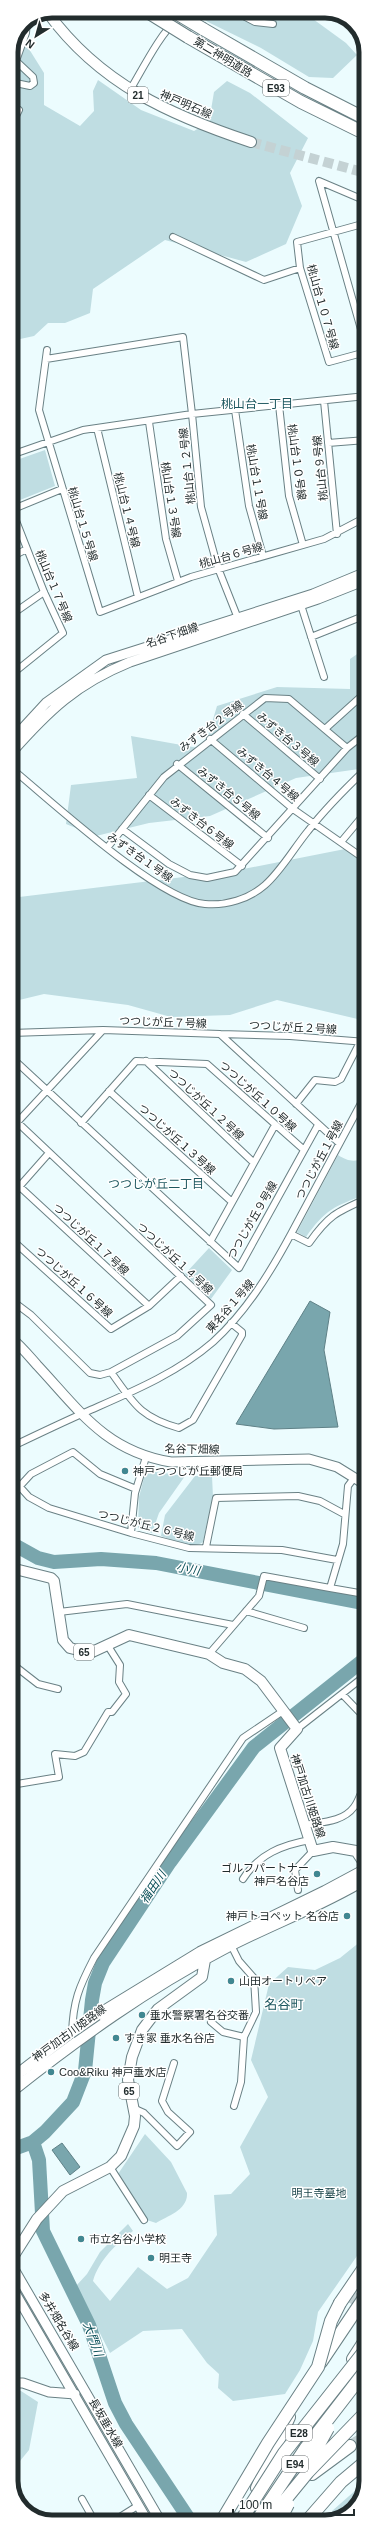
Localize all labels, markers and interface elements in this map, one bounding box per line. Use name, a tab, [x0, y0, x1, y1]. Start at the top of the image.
north arrow	[16, 16, 56, 56]
street label: 第二神明道路	[192, 35, 254, 79]
text: N	[23, 37, 37, 51]
road number: E93	[263, 80, 289, 96]
road number: 21	[128, 87, 148, 103]
street label: 神戸明石線	[158, 88, 214, 120]
street label: 桃山台１０７号線	[305, 263, 341, 351]
district label: 桃山台一丁目	[221, 397, 293, 411]
street label: 桃山台１０号線	[286, 423, 308, 501]
street label: 桃山台１２号線	[177, 427, 197, 505]
street label: 桃山台９号線	[311, 435, 329, 501]
street label: 桃山台１１号線	[244, 443, 270, 521]
street label: 桃山台１３号線	[159, 461, 183, 539]
street label: 桃山台１４号線	[112, 471, 142, 549]
street label: 桃山台１５号線	[66, 485, 100, 563]
street label: 桃山台６号線	[198, 540, 264, 570]
street label: 桃山台１７号線	[33, 548, 75, 624]
street label: 名谷下畑線	[144, 620, 200, 650]
street label: みずき台２号線	[177, 698, 245, 754]
street label: みずき台３号線	[255, 710, 321, 768]
street label: みずき台４号線	[235, 745, 301, 803]
street label: みずき台５号線	[195, 764, 263, 822]
street label: みずき台６号線	[168, 795, 236, 851]
street label: みずき台１号線	[105, 830, 175, 884]
street label: つつじが丘７号線	[119, 1014, 207, 1030]
street label: つつじが丘２号線	[249, 1019, 337, 1035]
street label: つつじが丘１０号線	[217, 1058, 299, 1134]
street label: つつじが丘１２号線	[166, 1066, 246, 1142]
street label: つつじが丘１３号線	[136, 1101, 218, 1177]
street label: つつじが丘１号線	[293, 1118, 345, 1202]
district label: つつじが丘二丁目	[108, 1177, 204, 1191]
street label: つつじが丘９号線	[225, 1179, 279, 1261]
street label: つつじが丘１７号線	[51, 1201, 131, 1277]
street label: つつじが丘１４号線	[135, 1220, 215, 1296]
street label: つつじが丘１６号線	[33, 1244, 115, 1320]
street label: 東名谷１号線	[204, 1277, 256, 1335]
street label: 名谷下畑線	[164, 1443, 220, 1455]
place label: 神戸つつじが丘郵便局	[133, 1465, 243, 1477]
marker: 神戸つつじが丘郵便局	[120, 1466, 130, 1476]
street label: つつじが丘２６号線	[97, 1507, 195, 1543]
water label: 小川	[175, 1560, 203, 1578]
road number: 65	[74, 1644, 94, 1660]
street label: 神戸加古川姫路線	[289, 1752, 327, 1840]
place label: ゴルフパートナー 神戸名谷店	[221, 1862, 309, 1887]
water label: 福田川	[137, 1867, 170, 1906]
marker: ゴルフパートナー 神戸名谷店	[312, 1869, 322, 1879]
place label: 神戸トヨペット 名谷店	[226, 1910, 339, 1922]
marker: 神戸トヨペット 名谷店	[342, 1911, 352, 1921]
place label: 山田オートリペア	[239, 1975, 327, 1987]
marker: 山田オートリペア	[226, 1976, 236, 1986]
district label: 名谷町	[264, 1997, 304, 2012]
street label: 神戸加古川姫路線	[30, 2002, 108, 2064]
place label: 垂水警察署名谷交番	[150, 2009, 249, 2021]
marker: 垂水警察署名谷交番	[137, 2010, 147, 2020]
place label: すき家 垂水名谷店	[124, 2032, 215, 2044]
marker: すき家 垂水名谷店	[111, 2033, 121, 2043]
place label: Coo&Riku 神戸垂水店	[59, 2066, 167, 2078]
marker: Coo&Riku 神戸垂水店	[46, 2067, 56, 2077]
road number: 65	[119, 2083, 139, 2099]
park label: 明王寺墓地	[292, 2187, 347, 2199]
place label: 市立名谷小学校	[89, 2233, 166, 2245]
marker: 市立名谷小学校	[76, 2234, 86, 2244]
place label: 明王寺	[159, 2252, 192, 2264]
marker: 明王寺	[146, 2253, 156, 2263]
street label: 多井畑名谷線	[37, 2290, 81, 2352]
water label: 大門川	[80, 2320, 106, 2360]
street label: 長坂垂水線	[87, 2396, 125, 2450]
road number: E28	[286, 2425, 312, 2441]
road number: E94	[282, 2456, 308, 2472]
scale bar	[233, 2491, 354, 2517]
text: 100 m	[239, 2498, 272, 2512]

